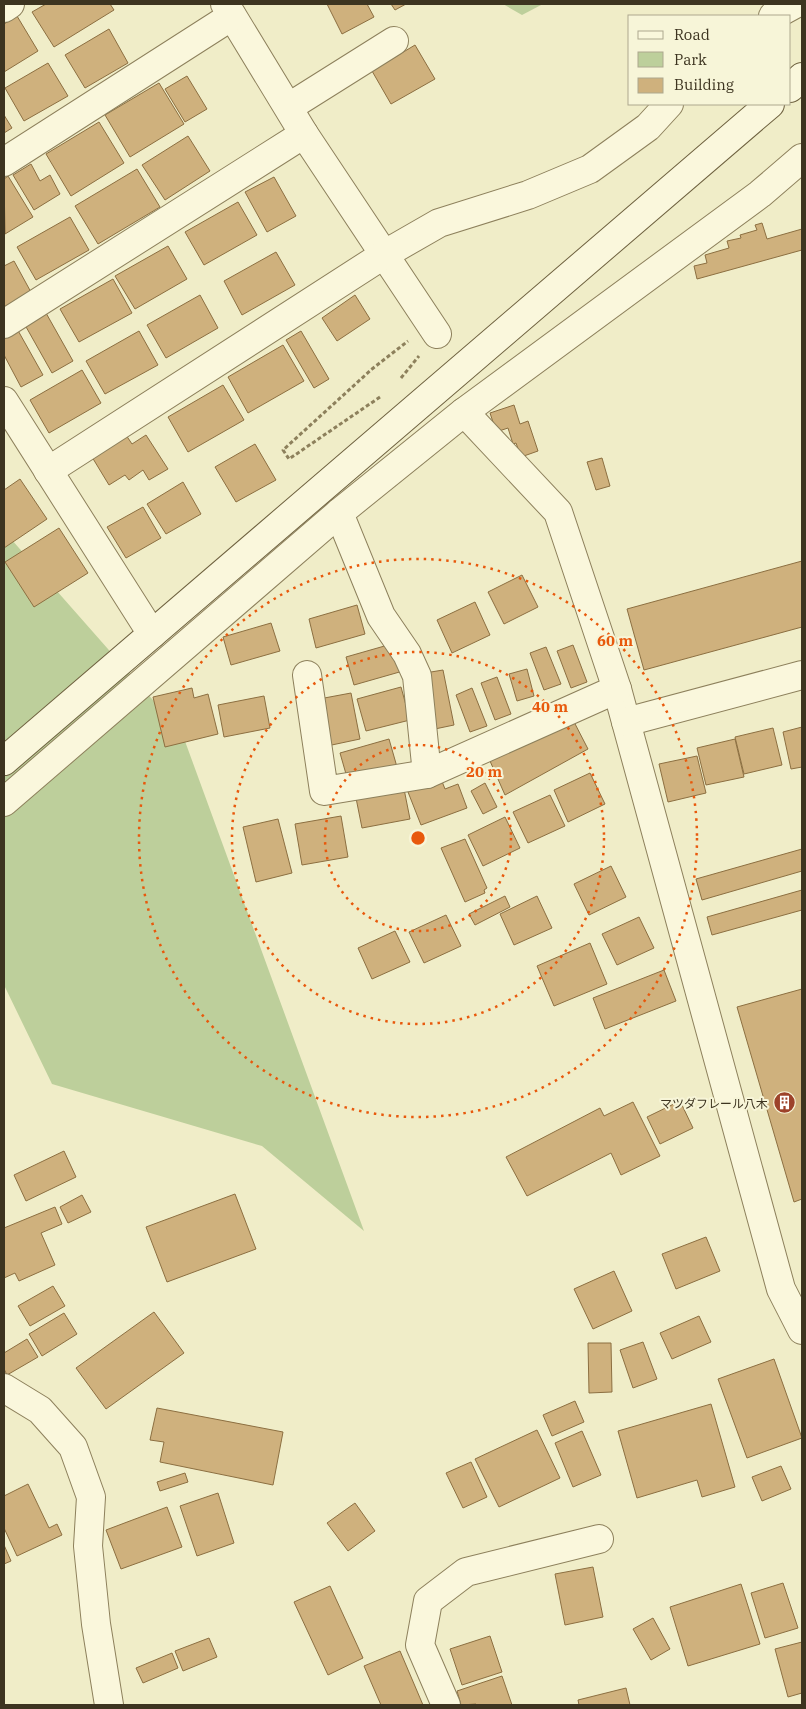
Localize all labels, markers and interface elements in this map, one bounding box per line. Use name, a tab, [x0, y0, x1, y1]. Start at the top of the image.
legend	[628, 15, 791, 105]
text: Road	[674, 25, 710, 44]
text: Park	[674, 50, 707, 69]
text: Building	[674, 75, 734, 94]
text: 60 m	[597, 631, 633, 650]
text: 40 m	[532, 697, 568, 716]
text: 20 m	[466, 762, 502, 781]
centre of rings	[409, 829, 427, 847]
building icon: マツダフレール八木	[772, 1091, 796, 1115]
place label: マツダフレール八木	[660, 1096, 768, 1111]

